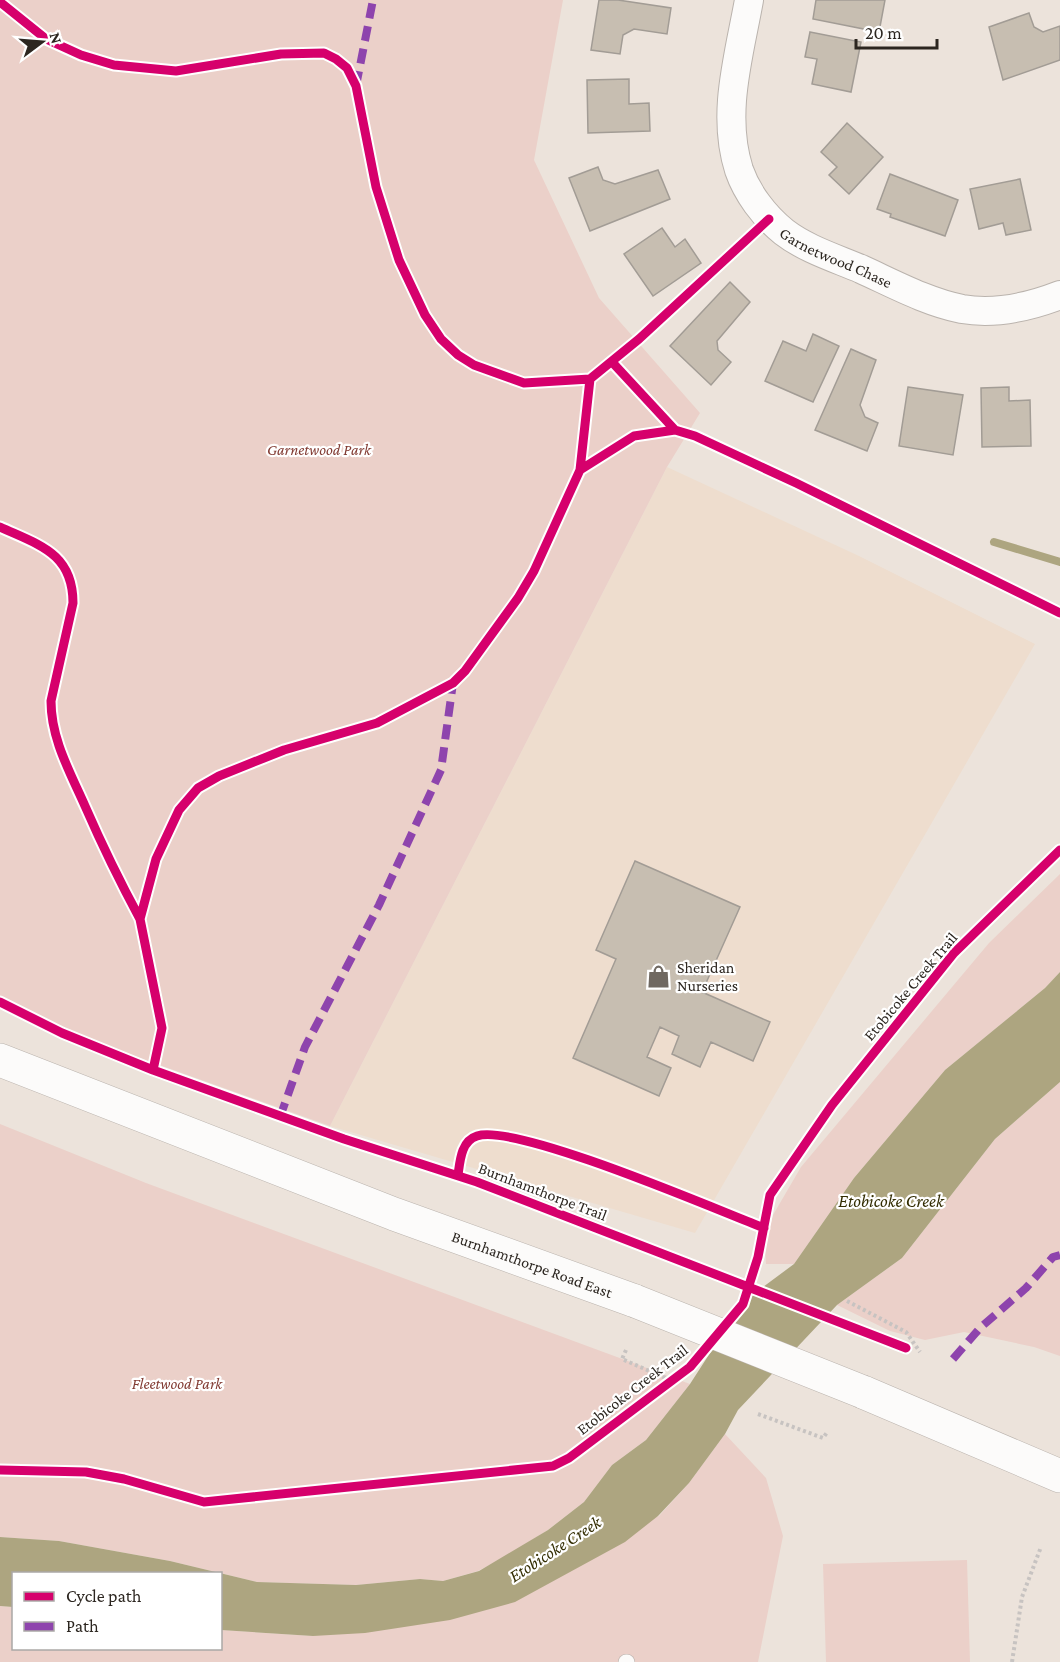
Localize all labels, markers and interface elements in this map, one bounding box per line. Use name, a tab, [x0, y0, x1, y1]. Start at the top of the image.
north arrow	[12, 12, 72, 72]
scale bar	[856, 12, 937, 50]
text: 20 m	[865, 23, 902, 43]
text: N	[46, 30, 66, 46]
street label: Garnetwood Chase	[777, 224, 895, 291]
park label: Garnetwood Park	[267, 441, 372, 458]
street label: Etobicoke Creek Trail	[860, 929, 960, 1044]
place label: Sheridan Nurseries	[677, 959, 738, 994]
shop icon: Sheridan Nurseries	[646, 963, 672, 989]
street label: Burnhamthorpe Trail	[476, 1159, 609, 1225]
water label: Etobicoke Creek	[838, 1191, 945, 1211]
street label: Burnhamthorpe Road East	[450, 1228, 615, 1301]
street label: Etobicoke Creek Trail	[574, 1341, 691, 1438]
park label: Fleetwood Park	[132, 1375, 223, 1392]
water label: Etobicoke Creek	[505, 1511, 606, 1586]
legend	[12, 1572, 222, 1650]
text: Cycle path	[66, 1586, 142, 1606]
text: Path	[66, 1616, 99, 1636]

